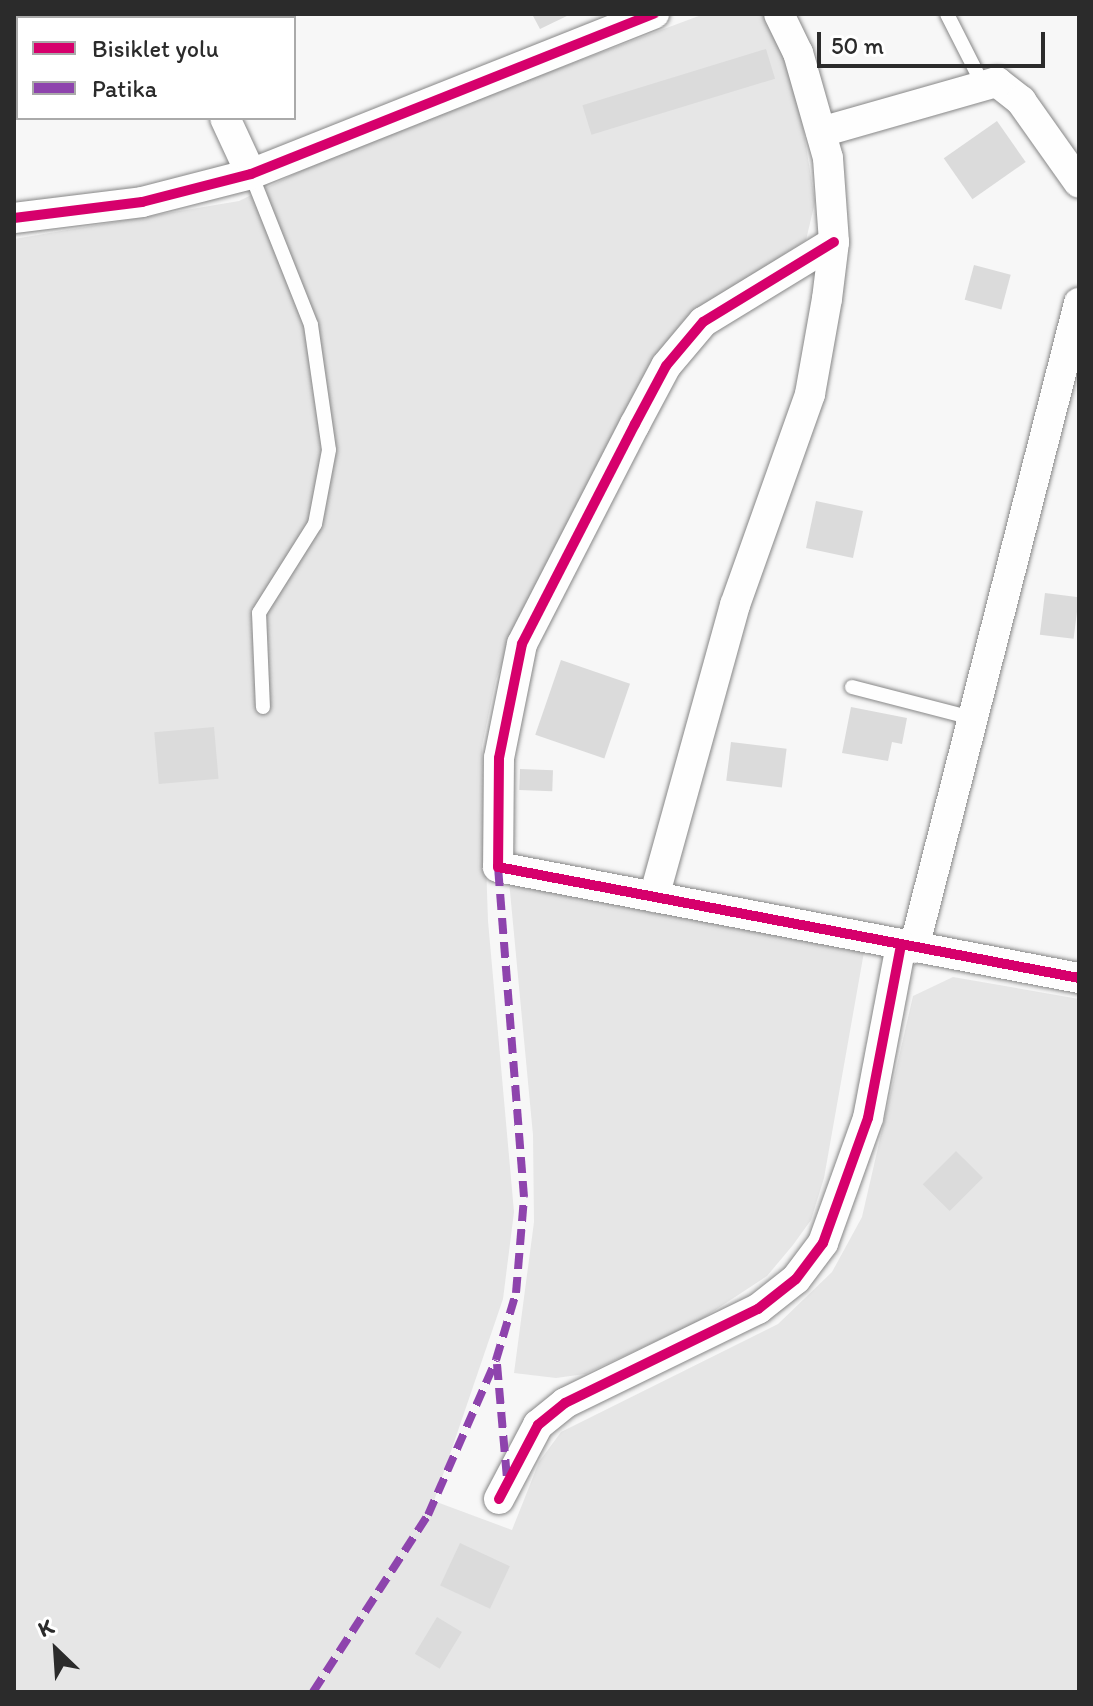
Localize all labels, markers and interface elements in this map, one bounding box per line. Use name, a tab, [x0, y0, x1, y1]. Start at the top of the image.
legend	[16, 16, 296, 120]
scale bar	[821, 16, 1049, 66]
text: 50 m	[831, 31, 884, 60]
text: Bisiklet yolu	[92, 34, 219, 63]
text: Patika	[92, 74, 157, 103]
north arrow	[16, 1610, 96, 1690]
text: K	[34, 1613, 58, 1643]

